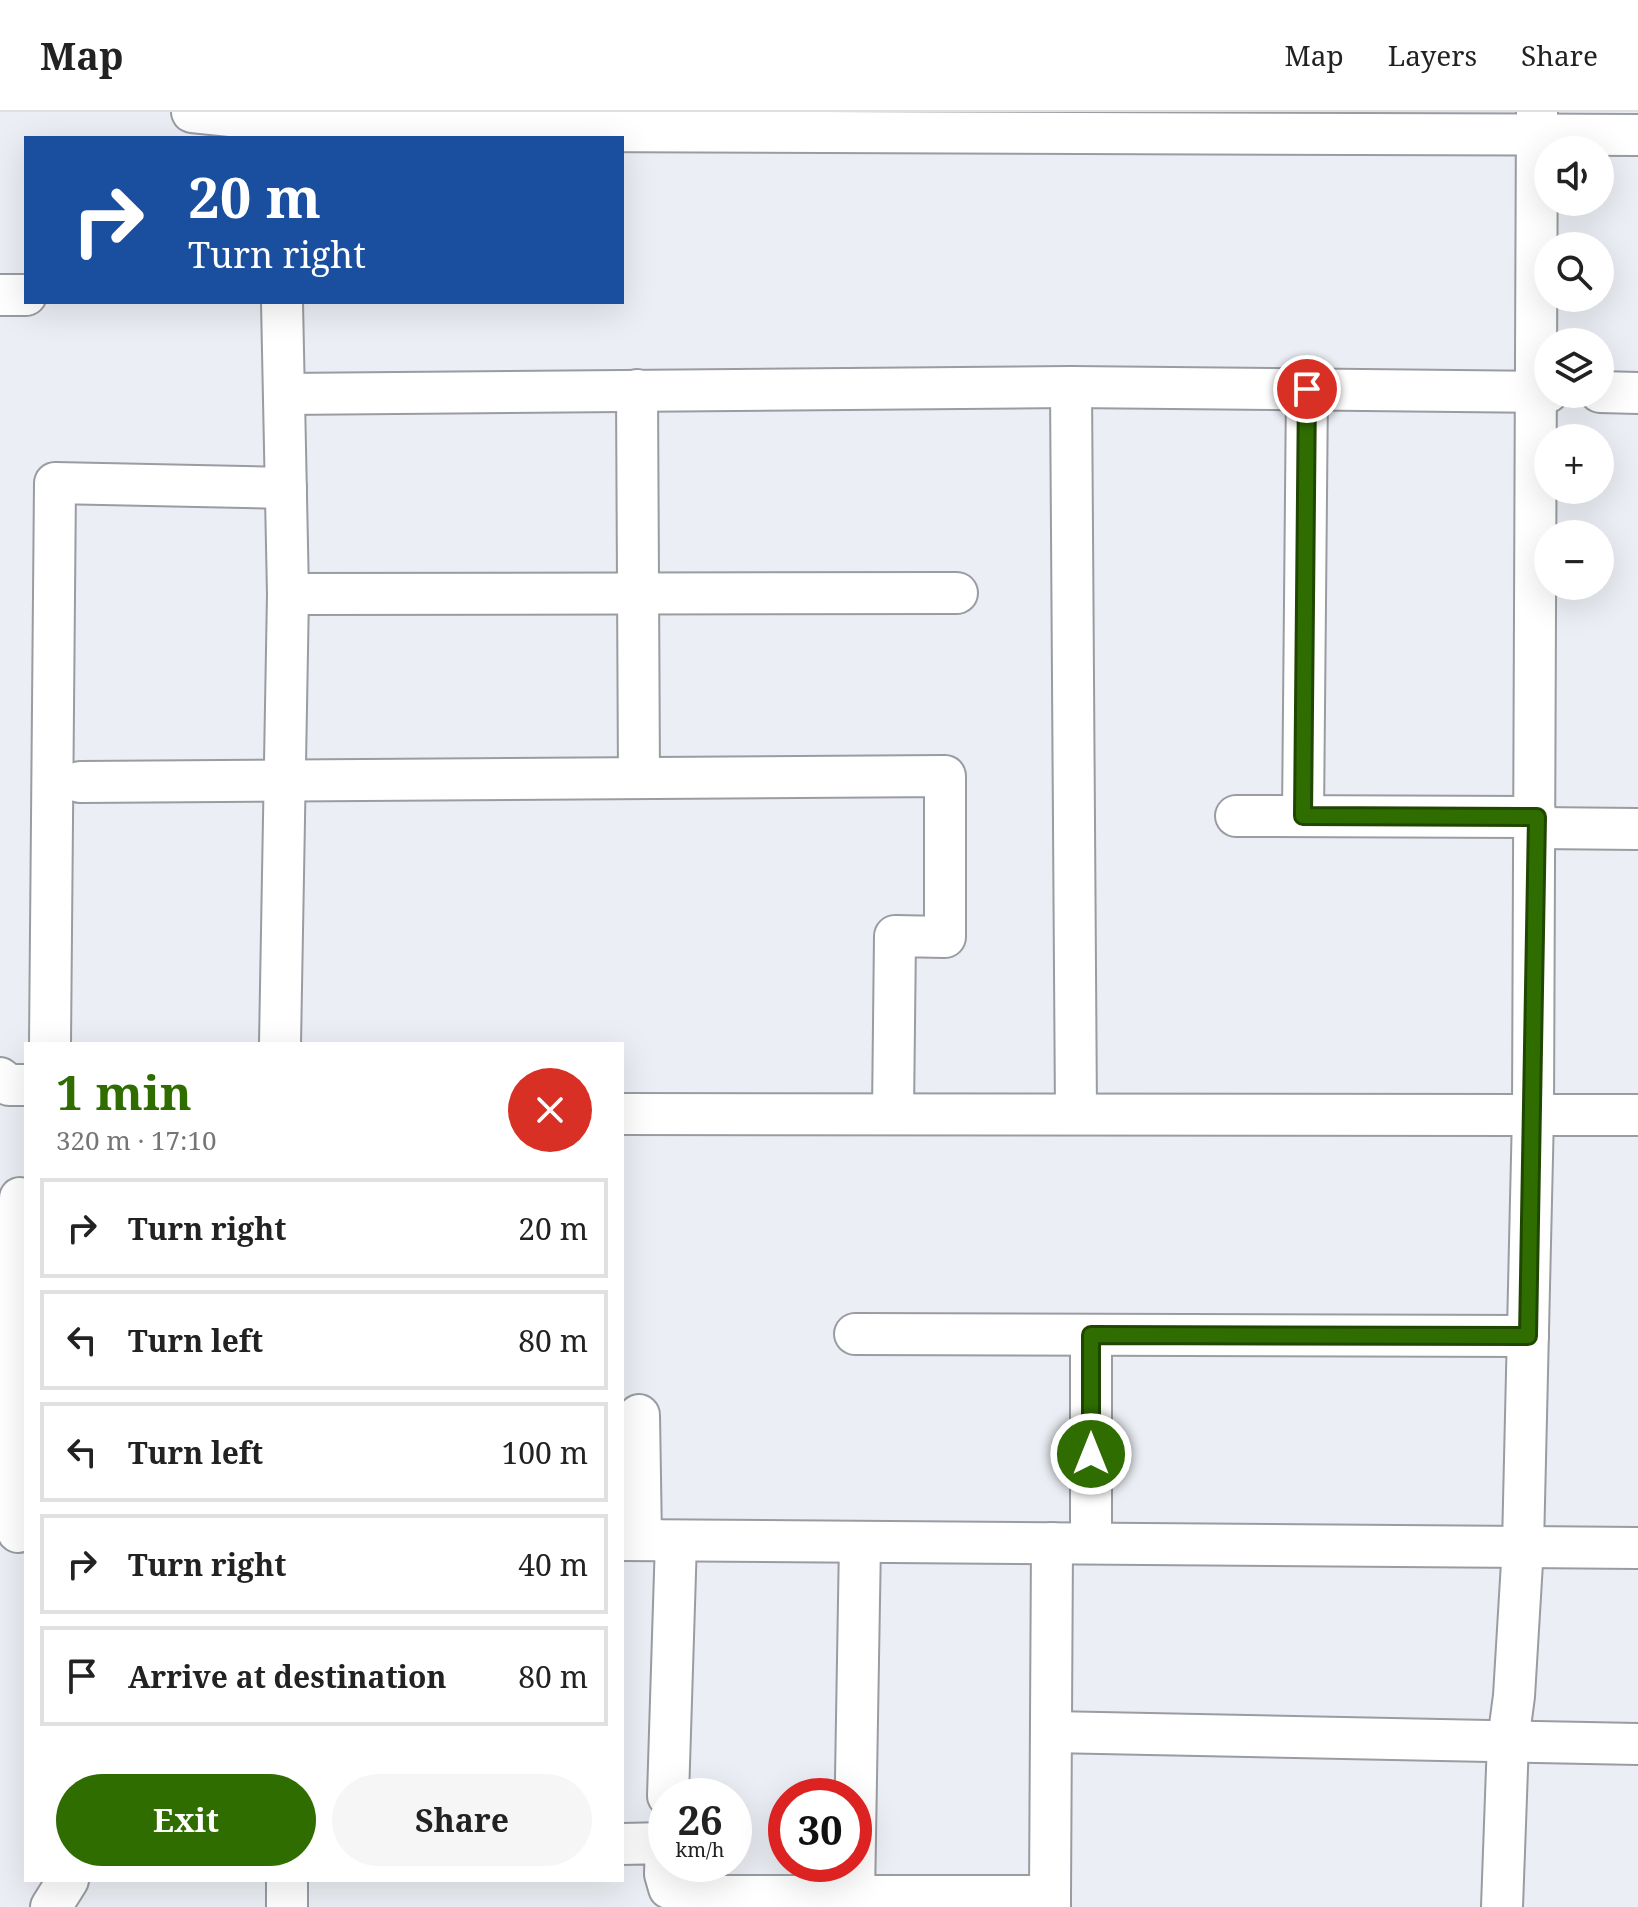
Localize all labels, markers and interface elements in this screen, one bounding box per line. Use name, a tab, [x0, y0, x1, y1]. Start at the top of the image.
text: Map	[40, 29, 124, 81]
text: Map	[1285, 36, 1344, 74]
text: Layers	[1388, 36, 1477, 74]
text: Share	[1521, 36, 1598, 74]
map controls	[1534, 136, 1614, 600]
button: sound	[1534, 136, 1614, 216]
text: 20 m	[188, 158, 321, 234]
icon: right	[56, 168, 160, 272]
text: Turn right	[188, 230, 366, 279]
button: search	[1534, 232, 1614, 312]
button: layers	[1534, 328, 1614, 408]
pin	[1273, 355, 1341, 423]
icon: arrive	[1285, 367, 1329, 411]
button: +	[1534, 424, 1614, 504]
button: −	[1534, 520, 1614, 600]
text: 1 min	[56, 1059, 192, 1124]
button: close	[508, 1068, 592, 1152]
text: 320 m · 17:10	[56, 1122, 217, 1158]
icon: right	[60, 1206, 104, 1250]
text: Turn right	[128, 1208, 286, 1249]
text: 20 m	[518, 1208, 588, 1249]
icon: left	[60, 1318, 104, 1362]
text: Turn left	[128, 1320, 263, 1361]
text: 80 m	[518, 1320, 588, 1361]
position arrow	[1049, 1412, 1133, 1496]
icon: left	[60, 1430, 104, 1474]
text: Turn left	[128, 1432, 263, 1473]
text: 100 m	[502, 1432, 588, 1473]
icon: right	[60, 1542, 104, 1586]
text: Turn right	[128, 1544, 286, 1585]
text: 40 m	[518, 1544, 588, 1585]
icon: arrive	[60, 1654, 104, 1698]
text: Arrive at destination	[128, 1656, 447, 1697]
text: 80 m	[518, 1656, 588, 1697]
button: Exit	[56, 1774, 316, 1866]
button: Share	[332, 1774, 592, 1866]
speed limit sign: 30	[768, 1778, 872, 1882]
text: 26	[677, 1792, 723, 1847]
text: km/h	[675, 1836, 725, 1863]

